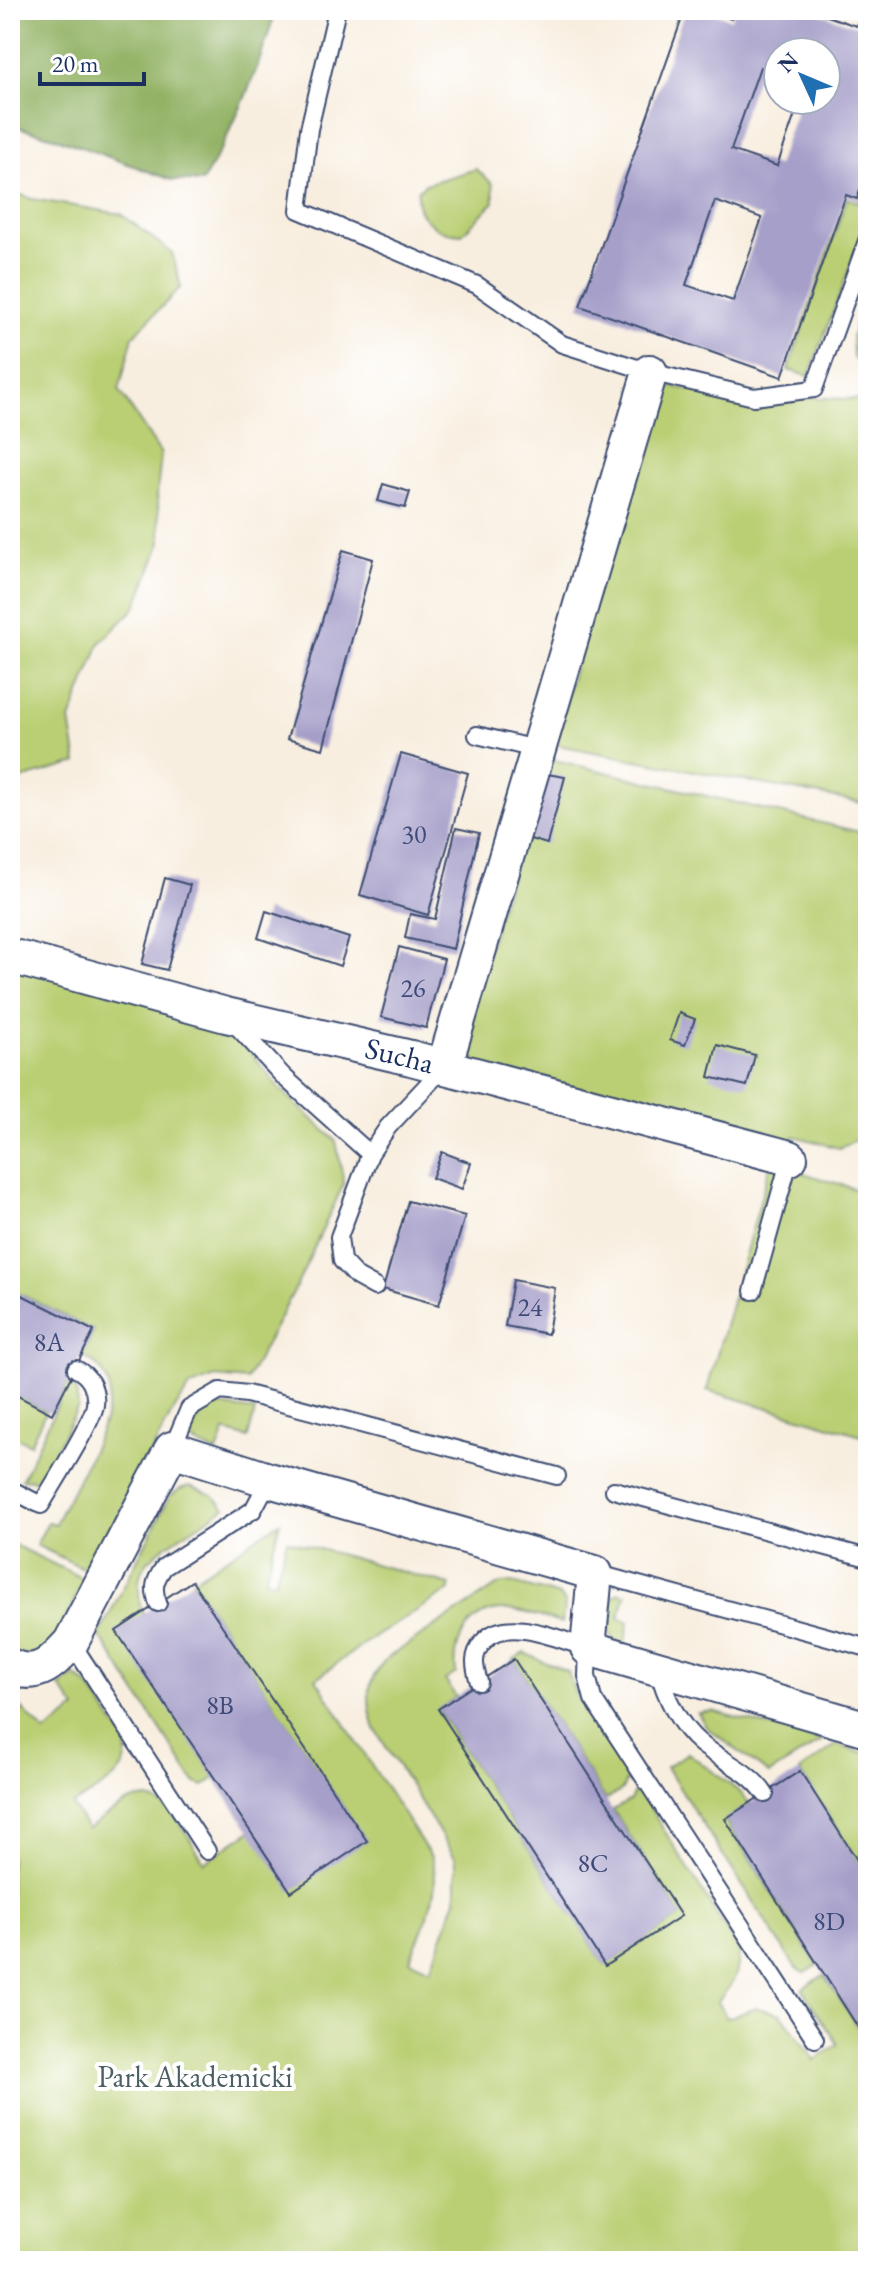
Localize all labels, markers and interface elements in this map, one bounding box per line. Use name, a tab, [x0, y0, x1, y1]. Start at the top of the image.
scale bar	[40, 36, 144, 86]
north arrow	[762, 36, 842, 116]
text: N	[771, 46, 805, 79]
text: 20 m	[52, 48, 99, 79]
house number: 30	[402, 817, 426, 851]
house number: 26	[401, 971, 425, 1005]
street label: Sucha	[361, 1028, 438, 1082]
house number: 24	[518, 1290, 543, 1324]
house number: 8A	[34, 1325, 65, 1359]
house number: 8B	[206, 1688, 234, 1722]
house number: 8C	[578, 1846, 608, 1880]
house number: 8D	[813, 1904, 845, 1938]
park label: Park Akademicki	[97, 2057, 293, 2096]

